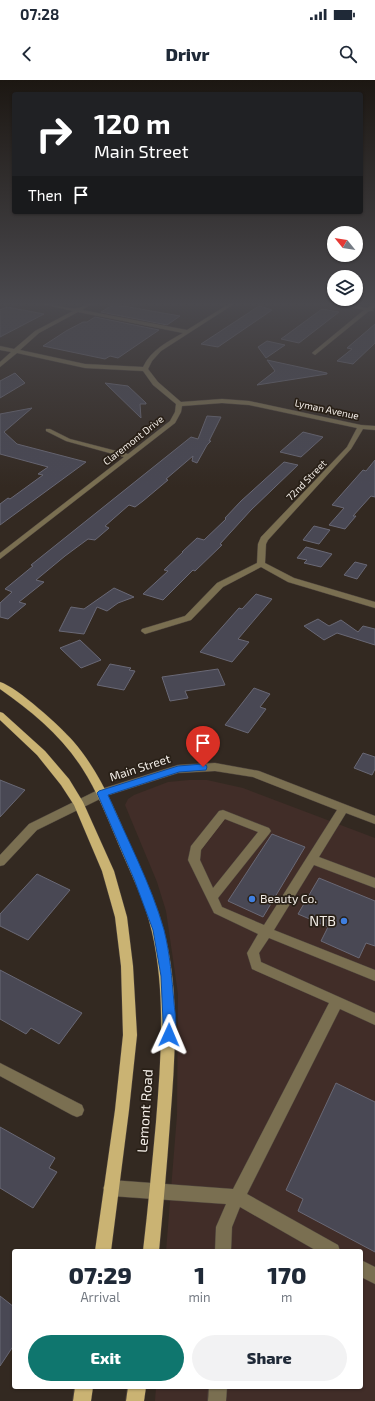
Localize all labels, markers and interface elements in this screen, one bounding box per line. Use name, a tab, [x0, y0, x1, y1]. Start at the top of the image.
text: 07:28	[20, 5, 59, 23]
icon: back	[16, 43, 38, 65]
text: Drivr	[165, 43, 210, 65]
icon: search	[337, 43, 359, 65]
text: 120 m	[94, 106, 171, 140]
icon: right	[28, 108, 80, 160]
text: Main Street	[94, 140, 189, 162]
icon: arrive	[70, 184, 92, 206]
text: Then	[28, 186, 62, 204]
north arrow	[327, 226, 363, 262]
map controls	[327, 226, 363, 306]
button: layers	[327, 270, 363, 306]
street label: Lyman Avenue	[294, 396, 360, 422]
street label: Claremont Drive	[100, 413, 166, 467]
street label: 72nd Street	[284, 457, 329, 503]
pin	[186, 726, 220, 767]
icon: arrive	[192, 732, 214, 754]
street label: Main Street	[108, 751, 172, 783]
place label: Beauty Co.	[260, 891, 317, 905]
marker: Beauty Co.	[247, 894, 257, 904]
place label: NTB	[309, 912, 336, 929]
marker: NTB	[339, 916, 349, 926]
position arrow	[148, 1014, 190, 1056]
street label: Lemont Road	[133, 1069, 156, 1153]
text: 07:29	[69, 1260, 132, 1289]
text: 1	[194, 1260, 205, 1289]
text: 170	[267, 1260, 306, 1289]
text: Arrival	[80, 1289, 120, 1305]
text: min	[188, 1289, 211, 1305]
text: m	[281, 1289, 293, 1305]
button: Exit	[28, 1335, 184, 1381]
button: Share	[192, 1335, 347, 1381]

